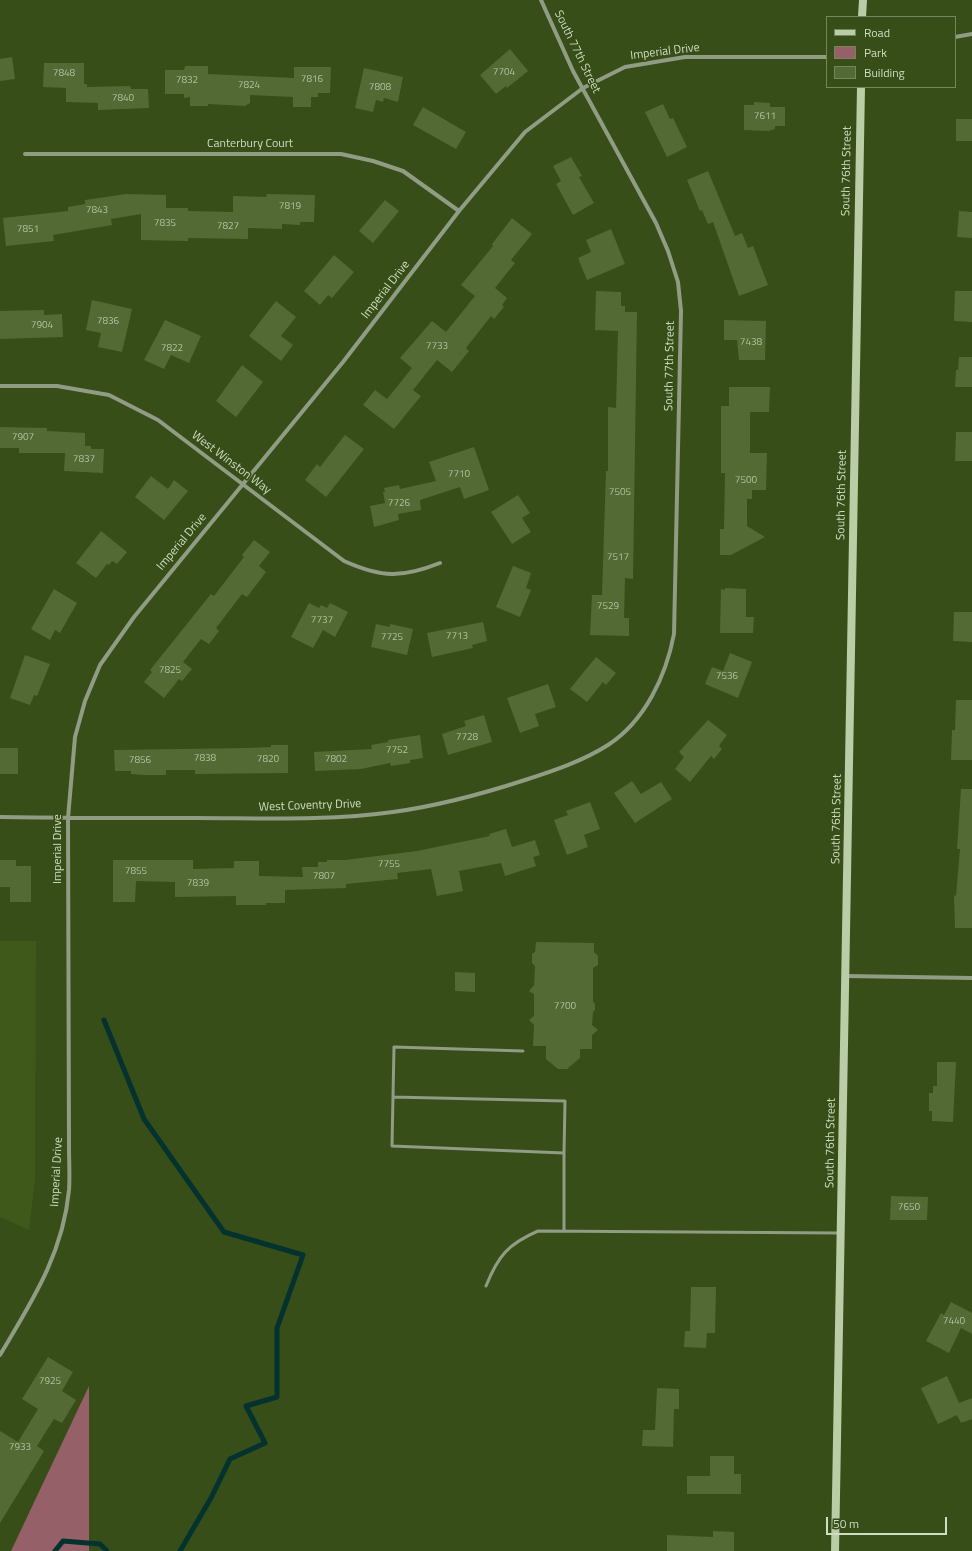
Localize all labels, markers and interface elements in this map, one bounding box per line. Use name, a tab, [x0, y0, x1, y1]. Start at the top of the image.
street label: South 77th Street	[551, 8, 603, 96]
legend	[826, 16, 956, 88]
text: Road	[864, 23, 890, 42]
street label: Imperial Drive	[629, 41, 701, 63]
text: Park	[864, 43, 887, 62]
text: Building	[864, 63, 905, 82]
house number: 7704	[493, 67, 515, 79]
house number: 7848	[53, 68, 75, 80]
house number: 7816	[301, 74, 323, 86]
house number: 7832	[176, 75, 198, 87]
house number: 7824	[238, 80, 260, 92]
house number: 7808	[369, 82, 391, 94]
house number: 7840	[112, 93, 134, 105]
house number: 7611	[754, 111, 776, 123]
street label: South 76th Street	[839, 126, 855, 216]
street label: Canterbury Court	[207, 137, 293, 151]
house number: 7819	[279, 201, 301, 213]
house number: 7843	[86, 205, 108, 217]
house number: 7835	[154, 218, 176, 230]
house number: 7827	[217, 221, 239, 233]
house number: 7851	[17, 224, 39, 236]
street label: Imperial Drive	[359, 258, 413, 322]
house number: 7836	[97, 316, 119, 328]
house number: 7904	[31, 320, 53, 332]
street label: South 77th Street	[662, 321, 678, 411]
house number: 7438	[740, 337, 762, 349]
house number: 7733	[426, 341, 448, 353]
house number: 7822	[161, 343, 183, 355]
street label: West Winston Way	[188, 428, 274, 498]
house number: 7907	[12, 432, 34, 444]
street label: South 76th Street	[834, 450, 850, 540]
house number: 7837	[73, 454, 95, 466]
house number: 7710	[448, 469, 470, 481]
house number: 7500	[735, 475, 757, 487]
house number: 7505	[609, 487, 631, 499]
house number: 7726	[388, 498, 410, 510]
street label: Imperial Drive	[154, 511, 210, 573]
house number: 7517	[607, 552, 629, 564]
house number: 7529	[597, 601, 619, 613]
house number: 7737	[311, 615, 333, 627]
house number: 7713	[446, 631, 468, 643]
house number: 7725	[381, 632, 403, 644]
house number: 7825	[159, 665, 181, 677]
house number: 7536	[716, 671, 738, 683]
house number: 7728	[456, 732, 478, 744]
house number: 7752	[386, 745, 408, 757]
house number: 7838	[194, 753, 216, 765]
house number: 7820	[257, 754, 279, 766]
house number: 7802	[325, 754, 347, 766]
house number: 7856	[129, 755, 151, 767]
street label: South 76th Street	[829, 774, 845, 864]
street label: West Coventry Drive	[258, 797, 362, 815]
street label: Imperial Drive	[51, 814, 65, 884]
house number: 7755	[378, 859, 400, 871]
house number: 7855	[125, 866, 147, 878]
house number: 7807	[313, 871, 335, 883]
house number: 7839	[187, 878, 209, 890]
house number: 7700	[554, 1001, 576, 1013]
street label: South 76th Street	[823, 1098, 839, 1188]
street label: Imperial Drive	[48, 1137, 66, 1207]
house number: 7650	[898, 1202, 920, 1214]
house number: 7440	[943, 1316, 965, 1328]
house number: 7925	[39, 1376, 61, 1388]
house number: 7933	[9, 1442, 31, 1454]
scale bar	[828, 1509, 949, 1535]
text: 50 m	[833, 1514, 859, 1533]

